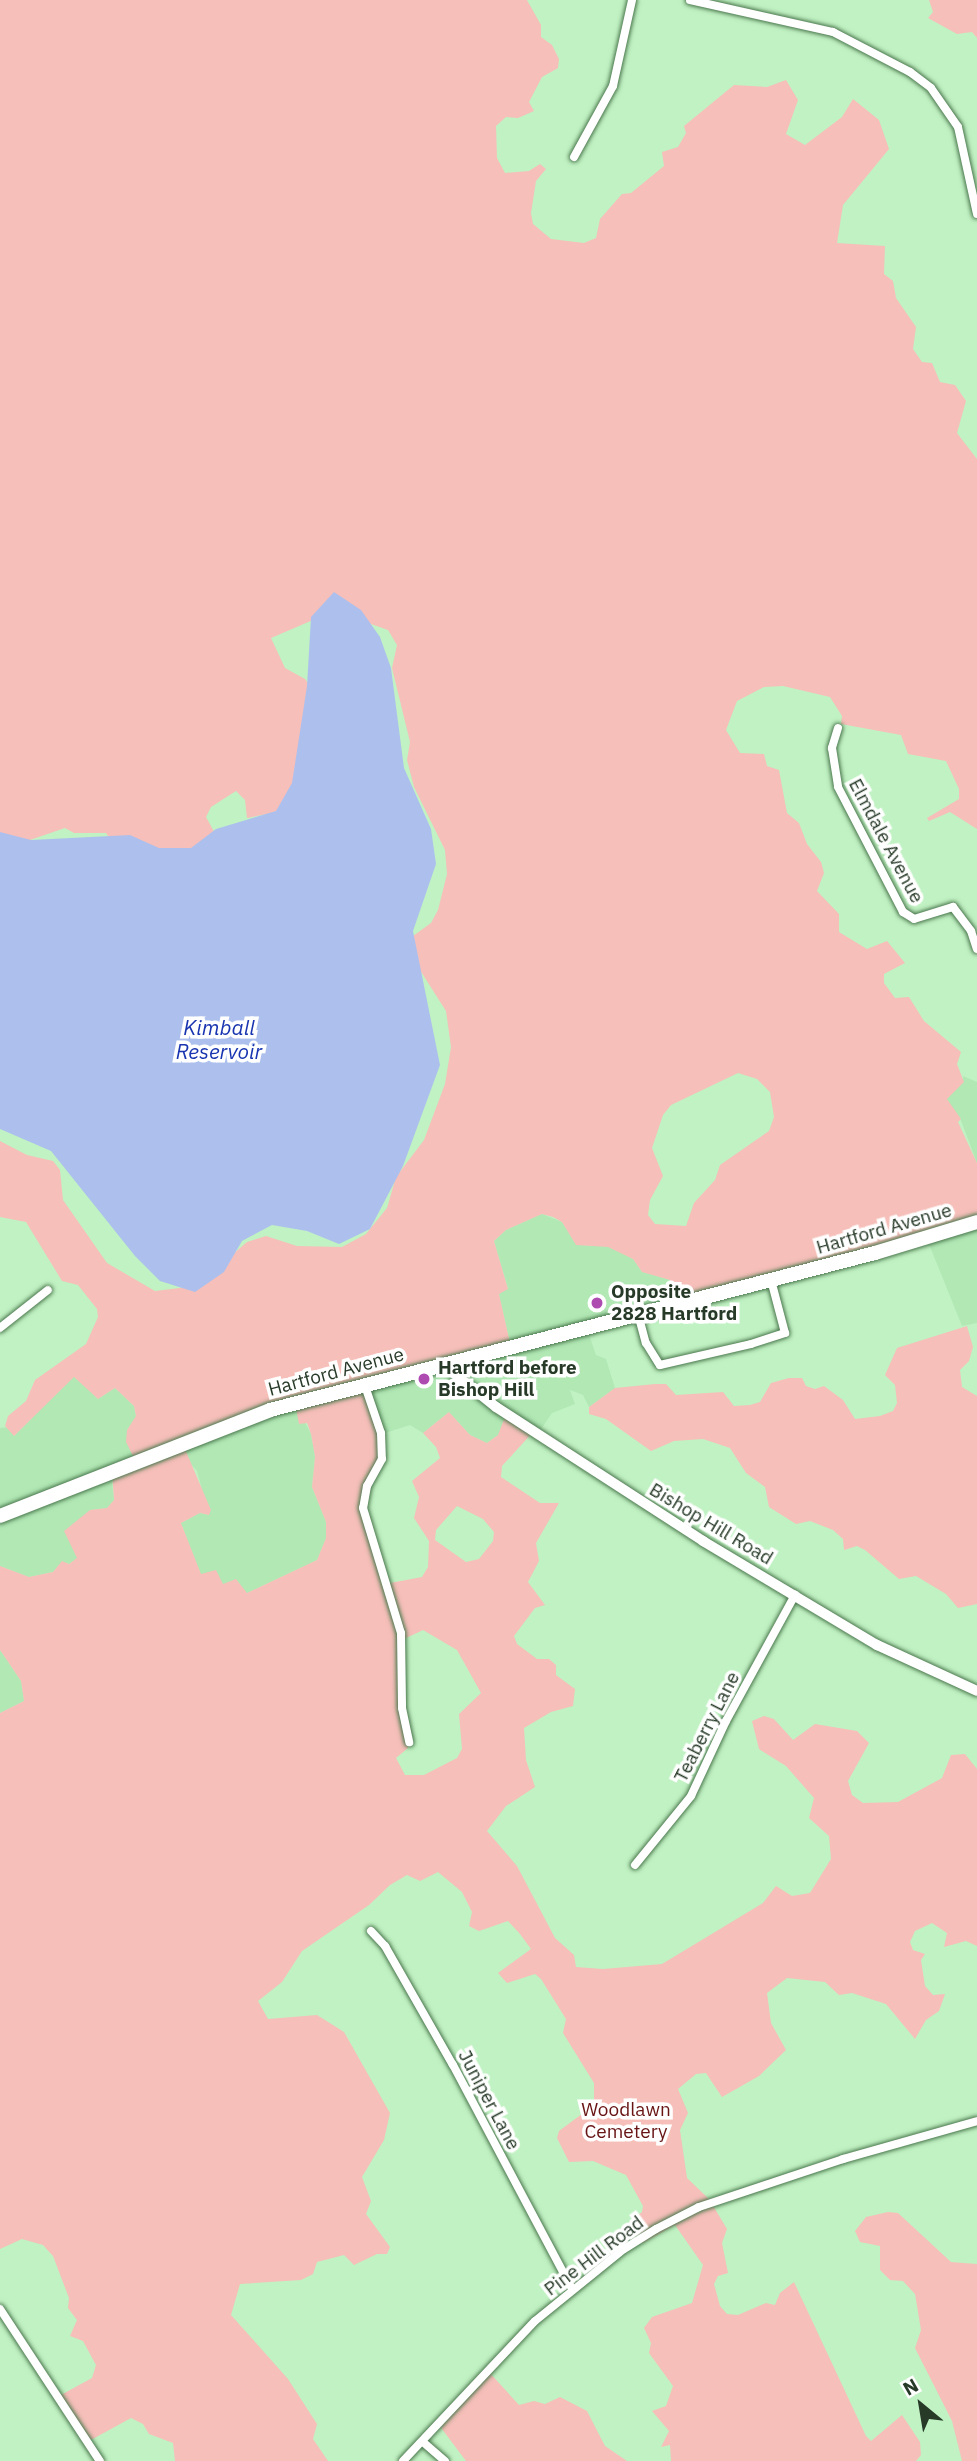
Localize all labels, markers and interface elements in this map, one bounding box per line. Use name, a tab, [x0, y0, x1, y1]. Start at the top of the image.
street label: Elmdale Avenue	[844, 775, 928, 907]
water label: Kimball Reservoir	[176, 1014, 262, 1064]
street label: Hartford Avenue	[814, 1199, 954, 1259]
place label: Opposite 2828 Hartford	[611, 1281, 737, 1325]
marker: Opposite 2828 Hartford	[589, 1295, 605, 1311]
street label: Hartford Avenue	[266, 1343, 406, 1401]
place label: Hartford before Bishop Hill	[438, 1357, 577, 1401]
marker: Hartford before Bishop Hill	[416, 1371, 432, 1387]
street label: Bishop Hill Road	[645, 1478, 777, 1570]
street label: Teaberry Lane	[669, 1668, 745, 1786]
street label: Juniper Lane	[453, 2046, 525, 2154]
park label: Woodlawn Cemetery	[581, 2099, 671, 2143]
street label: Pine Hill Road	[540, 2211, 648, 2301]
north arrow	[886, 2370, 956, 2440]
text: N	[899, 2373, 922, 2401]

